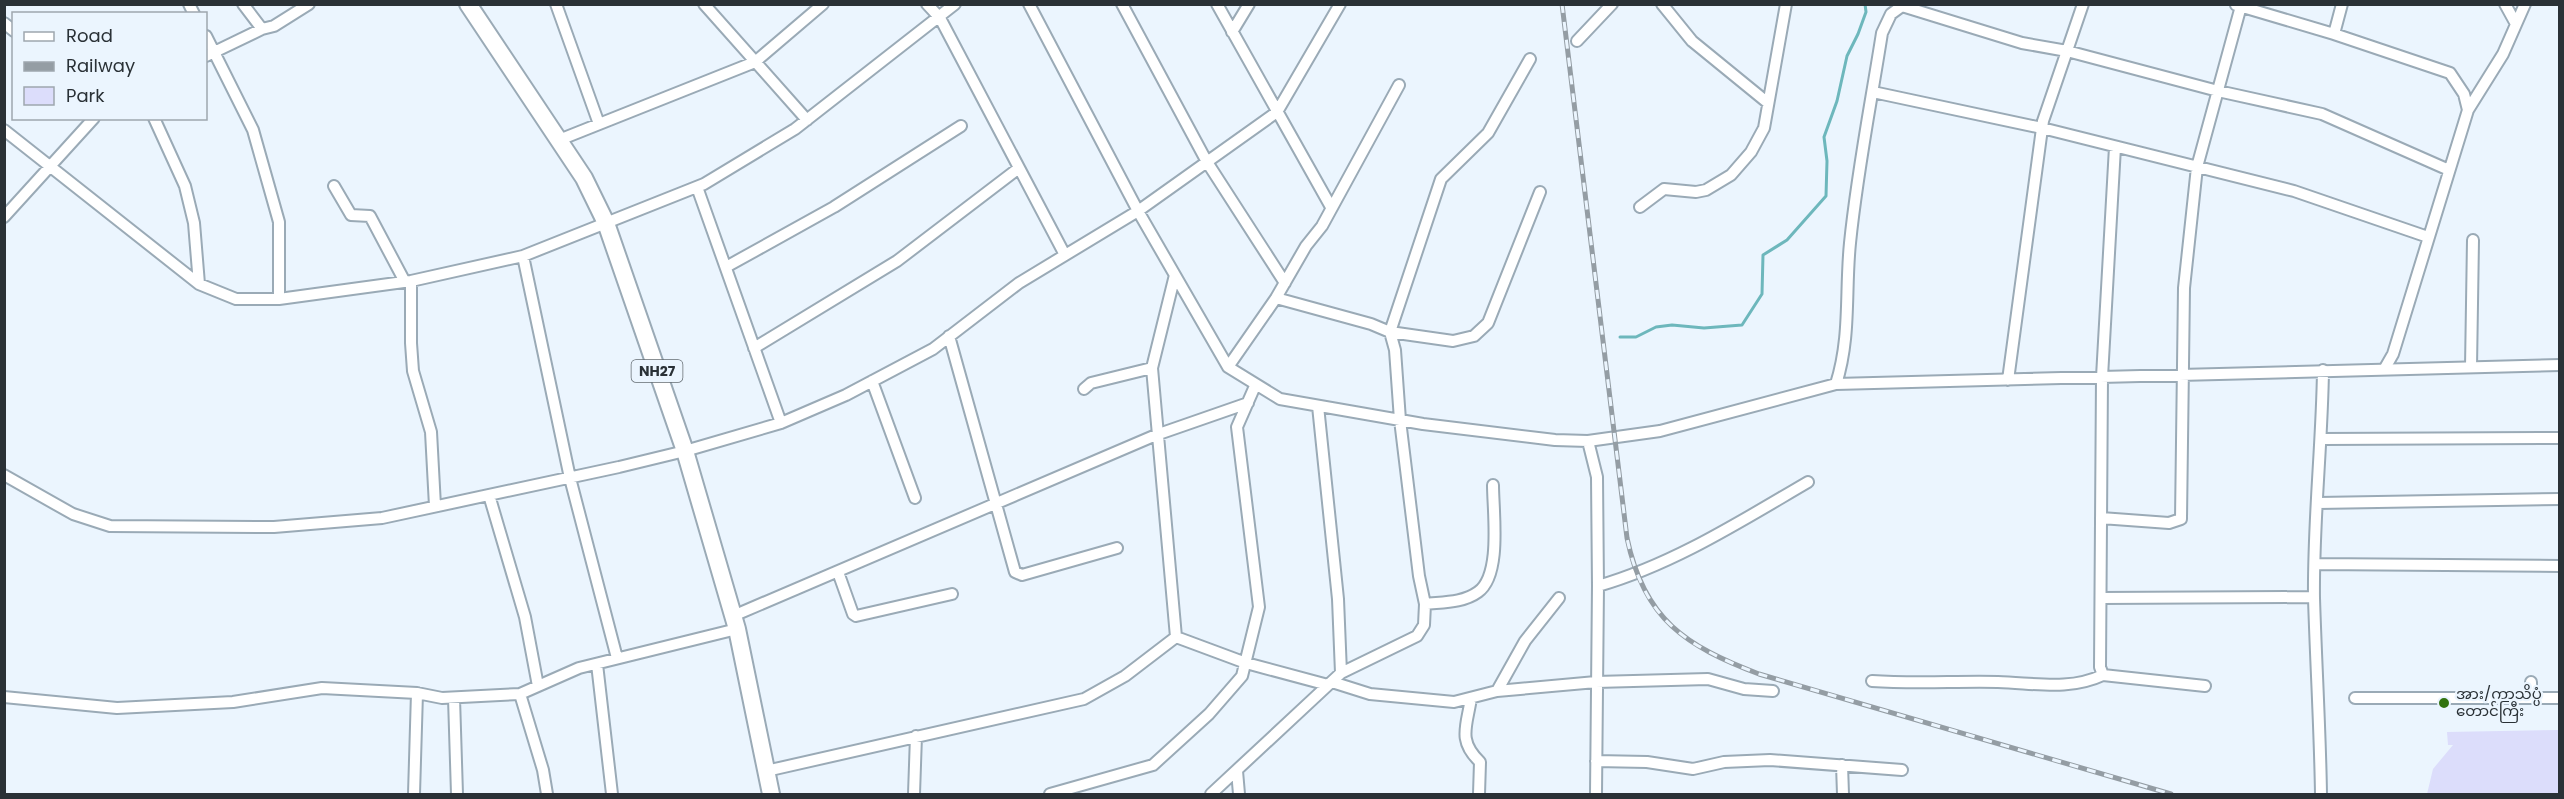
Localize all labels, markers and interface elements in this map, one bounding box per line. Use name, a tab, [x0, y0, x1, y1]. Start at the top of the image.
legend	[12, 12, 207, 120]
text: Road	[66, 23, 113, 48]
text: Railway	[66, 53, 135, 78]
text: Park	[66, 83, 105, 108]
road number: NH27	[632, 360, 682, 382]
place label: အား/ကာသိပ္ပံ တောင်ကြီး	[2456, 683, 2542, 723]
marker: အား/ကာသိပ္ပံ တောင်ကြီး	[2437, 696, 2451, 710]

